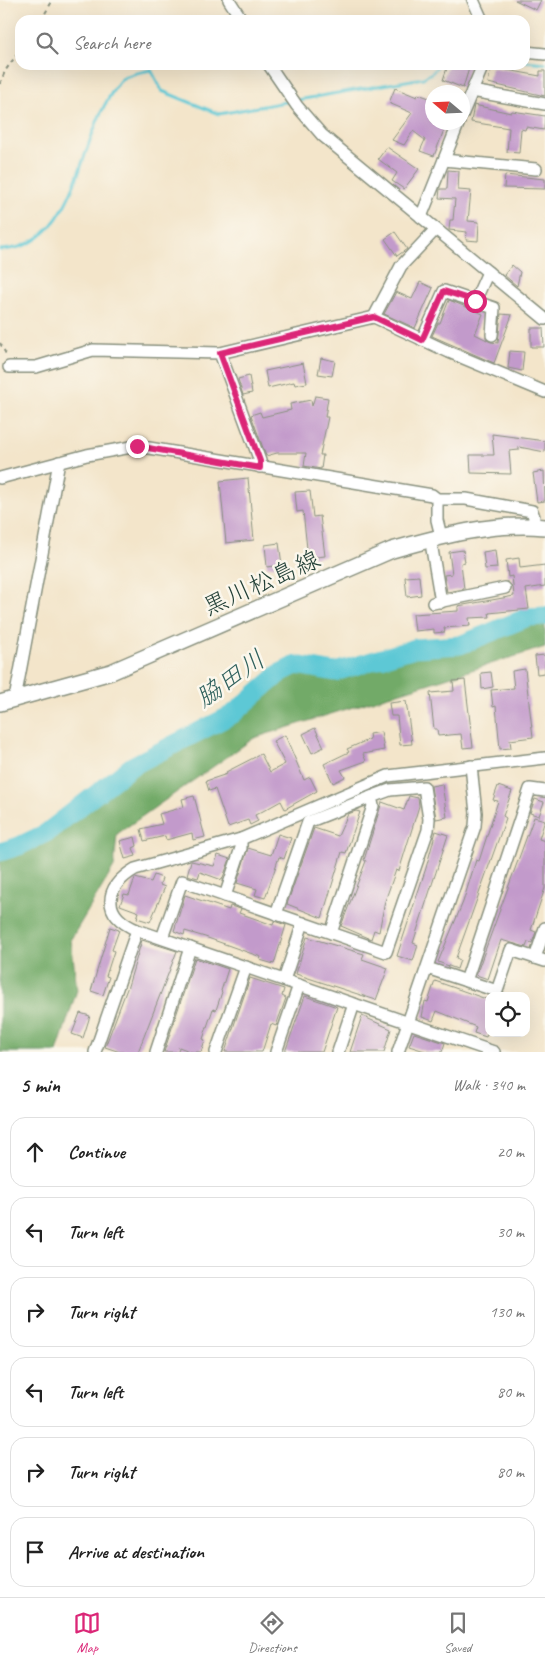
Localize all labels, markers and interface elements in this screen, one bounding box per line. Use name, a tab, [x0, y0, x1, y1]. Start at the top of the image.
search box	[15, 15, 530, 70]
icon: search	[33, 29, 61, 57]
text: Search here	[73, 31, 150, 55]
north arrow	[425, 85, 470, 130]
route start	[464, 290, 487, 313]
route end	[126, 435, 149, 458]
street label: 黒川松島線	[198, 543, 325, 623]
water label: 脇田川	[189, 643, 272, 714]
map controls	[485, 992, 530, 1037]
button: locate	[485, 992, 530, 1037]
text: 5 min	[20, 1072, 60, 1098]
text: Walk · 340 m	[453, 1075, 525, 1095]
icon: ahead	[21, 1138, 49, 1166]
text: Continue	[68, 1140, 125, 1164]
text: 20 m	[497, 1142, 524, 1162]
icon: left	[21, 1218, 49, 1246]
text: Turn left	[68, 1220, 123, 1244]
text: 30 m	[497, 1222, 524, 1242]
icon: right	[21, 1298, 49, 1326]
text: Turn right	[68, 1300, 135, 1324]
text: 130 m	[490, 1302, 524, 1322]
icon: left	[21, 1378, 49, 1406]
text: Turn left	[68, 1380, 123, 1404]
text: 80 m	[497, 1382, 524, 1402]
icon: right	[21, 1458, 49, 1486]
text: Turn right	[68, 1460, 135, 1484]
text: 80 m	[497, 1462, 524, 1482]
icon: arrive	[21, 1538, 49, 1566]
text: Arrive at destination	[68, 1540, 204, 1564]
tab: Map	[73, 1609, 101, 1656]
tab: Directions	[248, 1609, 297, 1656]
tab: Saved	[444, 1609, 472, 1656]

